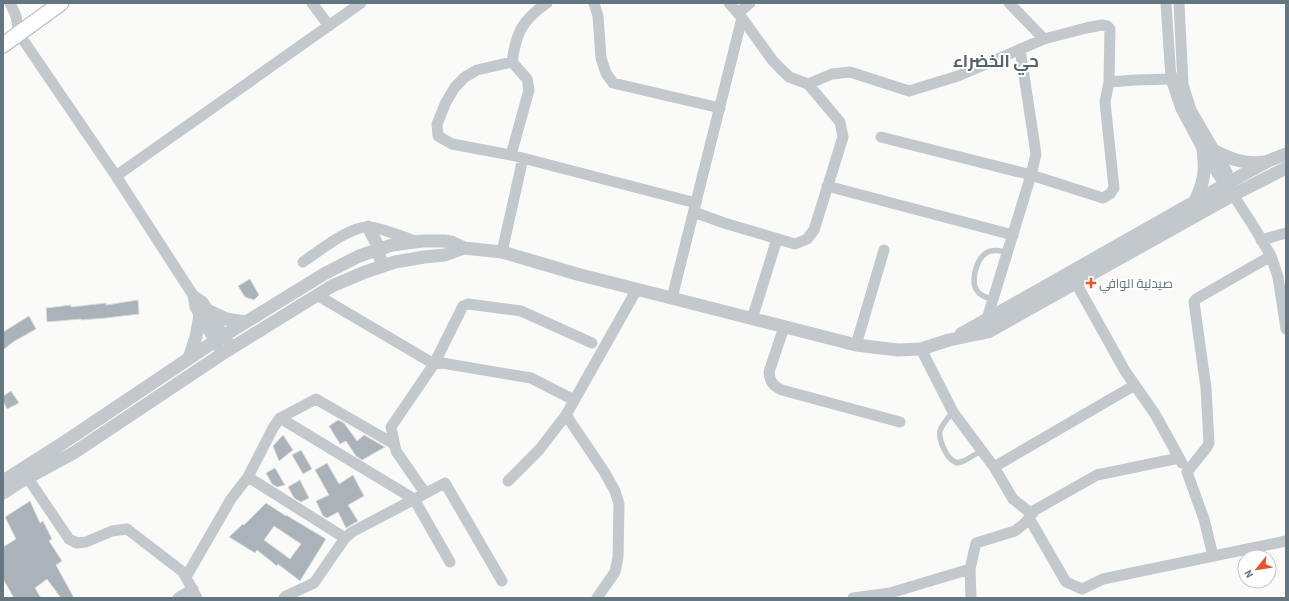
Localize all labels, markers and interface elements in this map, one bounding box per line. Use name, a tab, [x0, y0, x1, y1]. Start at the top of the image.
district label: حي الخضراء	[953, 50, 1039, 75]
place label: صيدلية الوافي	[1099, 275, 1173, 294]
marker: صيدلية الوافي	[1086, 278, 1096, 288]
north arrow	[1237, 549, 1277, 589]
text: N	[1240, 567, 1257, 581]

